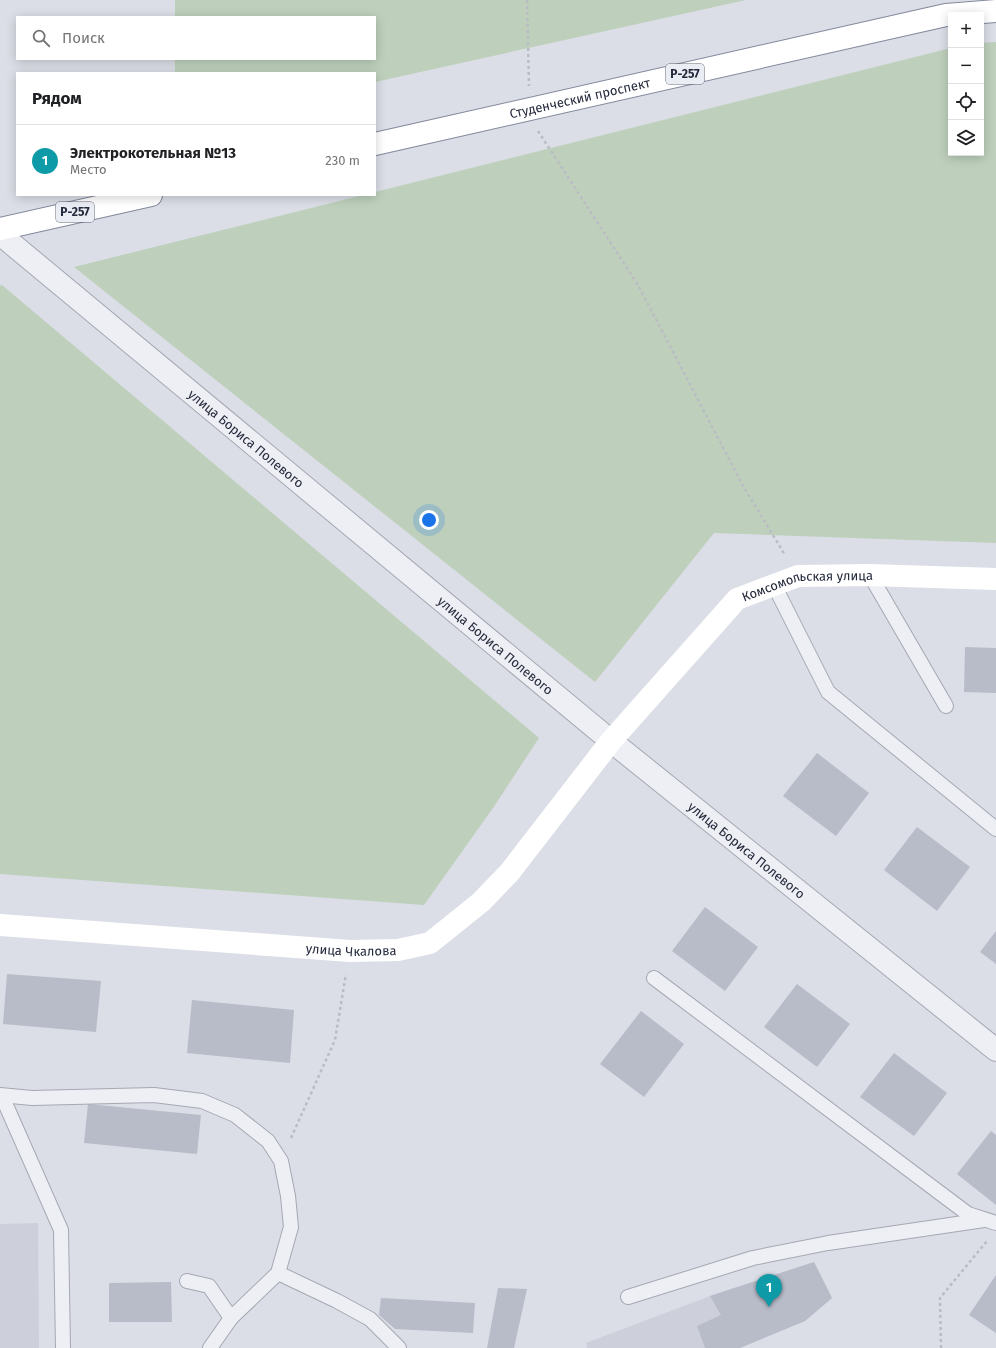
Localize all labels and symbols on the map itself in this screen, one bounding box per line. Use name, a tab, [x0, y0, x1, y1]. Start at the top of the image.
road number: Р-257	[666, 64, 704, 84]
street label: Студенческий проспект	[508, 75, 652, 121]
road number: Р-257	[56, 202, 94, 222]
street label: улица Бориса Полевого	[185, 386, 307, 491]
your location	[419, 510, 439, 530]
street label: Комсомольская улица	[740, 568, 873, 605]
street label: улица Бориса Полевого	[434, 593, 556, 698]
street label: улица Бориса Полевого	[685, 799, 808, 902]
street label: улица Чкалова	[305, 941, 397, 959]
pin: 1	[756, 1274, 782, 1307]

